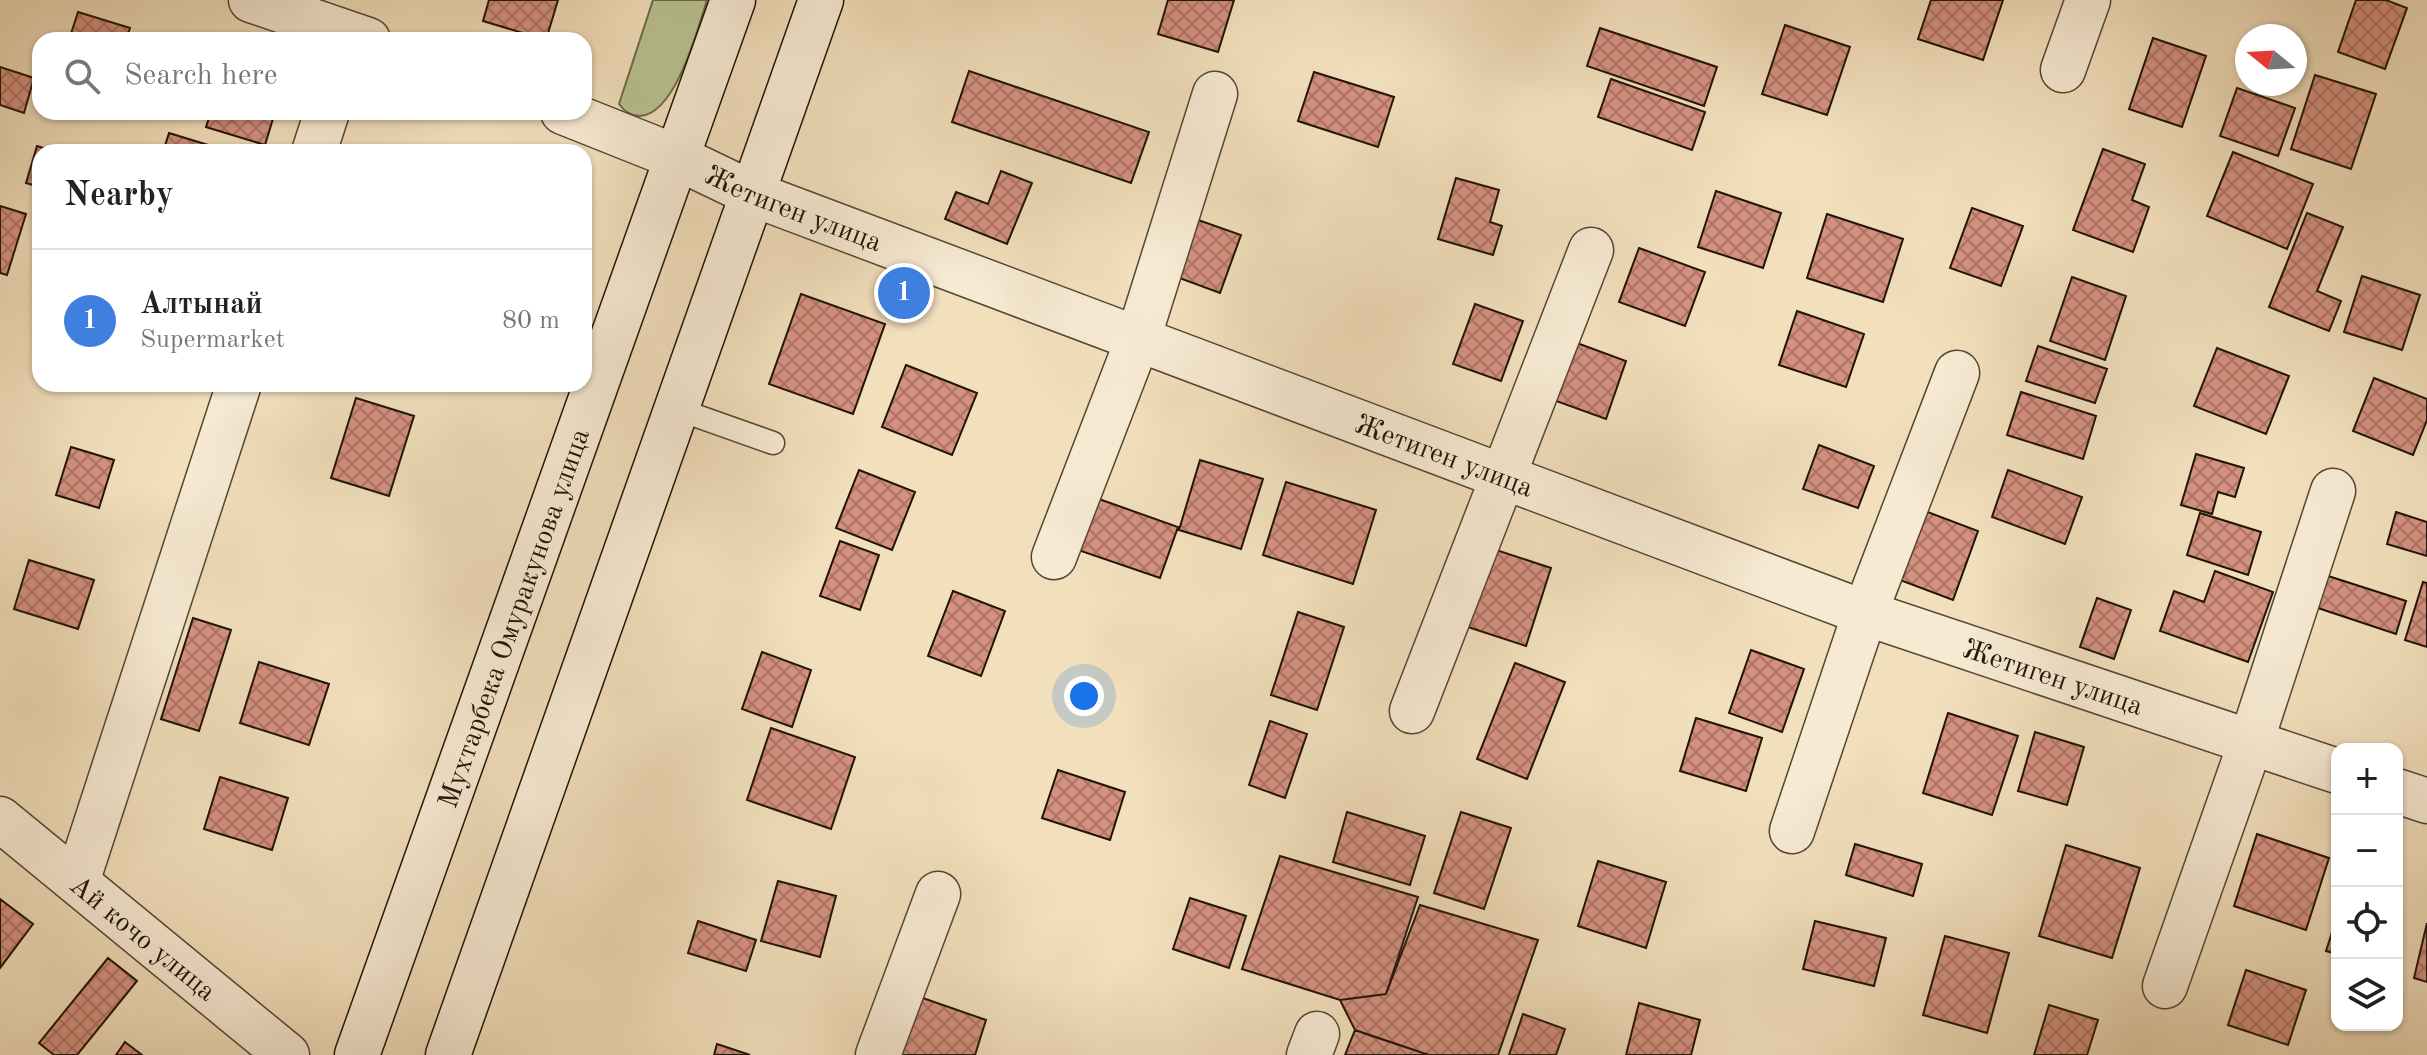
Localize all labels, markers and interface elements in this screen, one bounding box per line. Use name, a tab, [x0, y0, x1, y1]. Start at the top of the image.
north arrow	[2235, 24, 2307, 96]
search box	[32, 32, 592, 120]
icon: search	[60, 54, 104, 98]
text: Search here	[124, 61, 278, 91]
street label: Жетиген улица	[700, 162, 885, 258]
text: Nearby	[64, 179, 174, 213]
pin: 1	[878, 263, 930, 323]
text: Алтынай	[140, 290, 263, 320]
text: 1	[82, 308, 98, 334]
text: 80 m	[502, 308, 560, 334]
text: Supermarket	[140, 327, 285, 353]
street label: Жетиген улица	[1351, 411, 1536, 504]
street label: Мухтарбека Омуракунова улица	[435, 425, 596, 812]
street label: Жетиген улица	[1959, 636, 2146, 722]
your location	[1064, 676, 1104, 716]
map controls	[2331, 743, 2403, 1031]
button: +	[2331, 743, 2403, 815]
button: −	[2331, 815, 2403, 887]
street label: Ай кочо улица	[63, 872, 220, 1007]
button: locate	[2331, 887, 2403, 959]
button: layers	[2331, 959, 2403, 1031]

